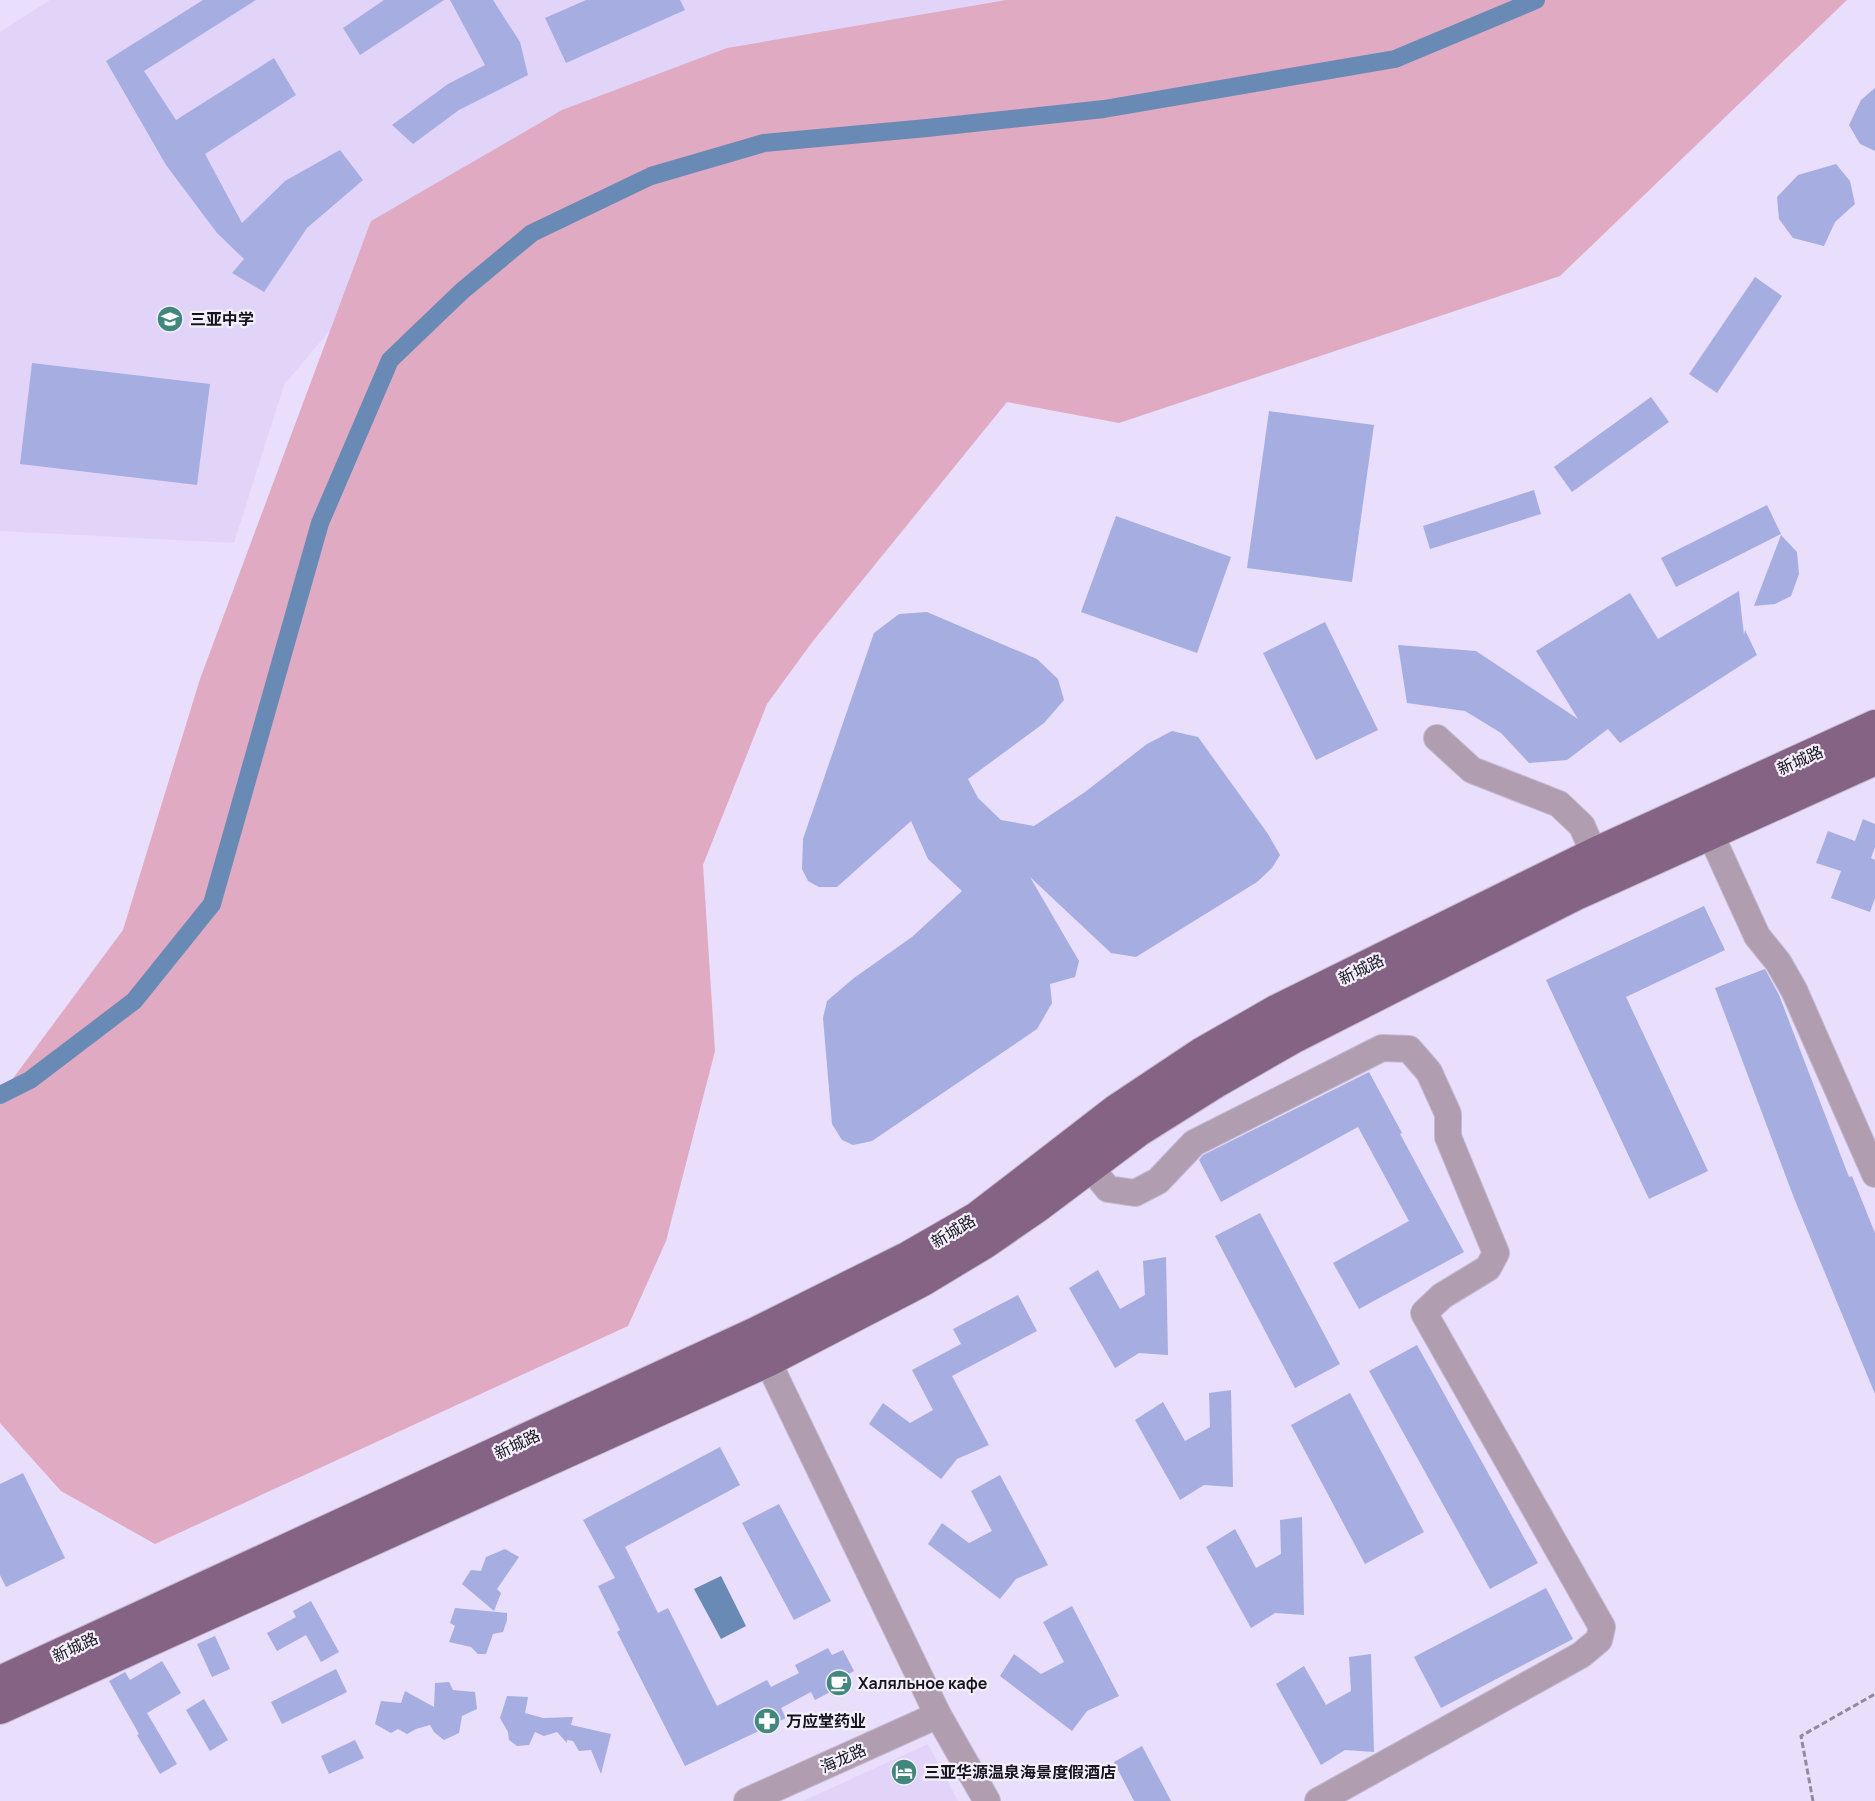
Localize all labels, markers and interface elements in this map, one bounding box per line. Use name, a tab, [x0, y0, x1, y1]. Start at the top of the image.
school or university icon: 三亚中学	[155, 304, 185, 334]
place label: 三亚中学	[190, 308, 254, 330]
street label: 新城路	[1774, 740, 1826, 780]
street label: 新城路	[1335, 949, 1387, 989]
street label: 新城路	[927, 1209, 979, 1253]
street label: 新城路	[491, 1424, 543, 1464]
street label: 新城路	[49, 1627, 101, 1667]
cafe icon: Халяльное кафе	[824, 1668, 854, 1698]
place label: Халяльное кафе	[858, 1672, 988, 1694]
pharmacy icon: 万应堂药业	[752, 1706, 782, 1736]
place label: 万应堂药业	[786, 1710, 866, 1732]
street label: 海龙路	[817, 1738, 869, 1778]
hotel icon: 三亚华源温泉海景度假酒店	[889, 1757, 919, 1787]
place label: 三亚华源温泉海景度假酒店	[924, 1761, 1116, 1783]

